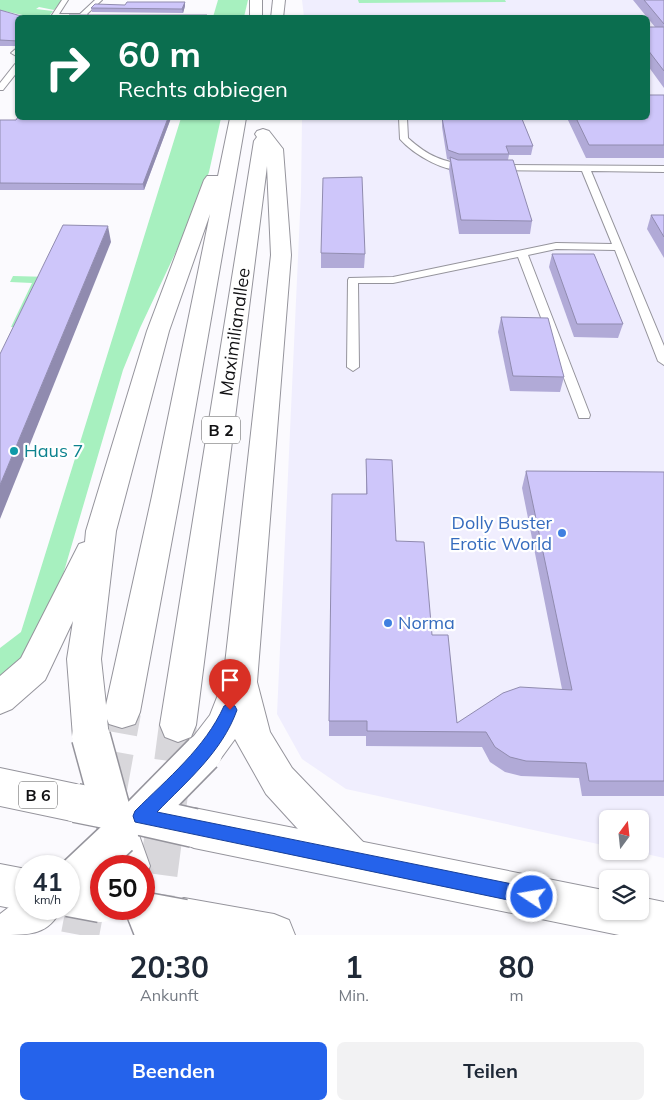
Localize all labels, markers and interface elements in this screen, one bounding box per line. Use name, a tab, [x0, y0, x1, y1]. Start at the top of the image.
text: 60 m	[118, 32, 201, 76]
icon: right	[35, 35, 100, 100]
text: Rechts abbiegen	[118, 75, 288, 103]
street label: Maximilianallee	[214, 266, 255, 397]
road number: B 2	[202, 416, 240, 444]
place label: Haus 7	[24, 439, 83, 462]
marker: Haus 7	[8, 445, 20, 457]
place label: Dolly Buster Erotic World	[450, 511, 552, 555]
marker: Dolly Buster Erotic World	[556, 527, 568, 539]
place label: Norma	[398, 611, 455, 634]
marker: Norma	[382, 617, 394, 629]
pin	[209, 659, 251, 710]
icon: arrive	[216, 666, 244, 694]
road number: B 6	[19, 782, 57, 808]
north arrow	[599, 810, 649, 860]
map controls	[599, 810, 649, 920]
speed limit sign: 50	[90, 855, 155, 920]
text: 41	[32, 866, 63, 897]
position arrow	[505, 870, 557, 922]
button: layers	[599, 870, 649, 920]
text: km/h	[34, 892, 61, 907]
text: 20:30	[129, 948, 209, 986]
text: 1	[345, 948, 363, 986]
text: 80	[498, 948, 534, 986]
text: Ankunft	[140, 985, 199, 1005]
text: Min.	[338, 985, 369, 1005]
text: m	[509, 985, 524, 1005]
button: Beenden	[20, 1042, 327, 1100]
button: Teilen	[337, 1042, 644, 1100]

